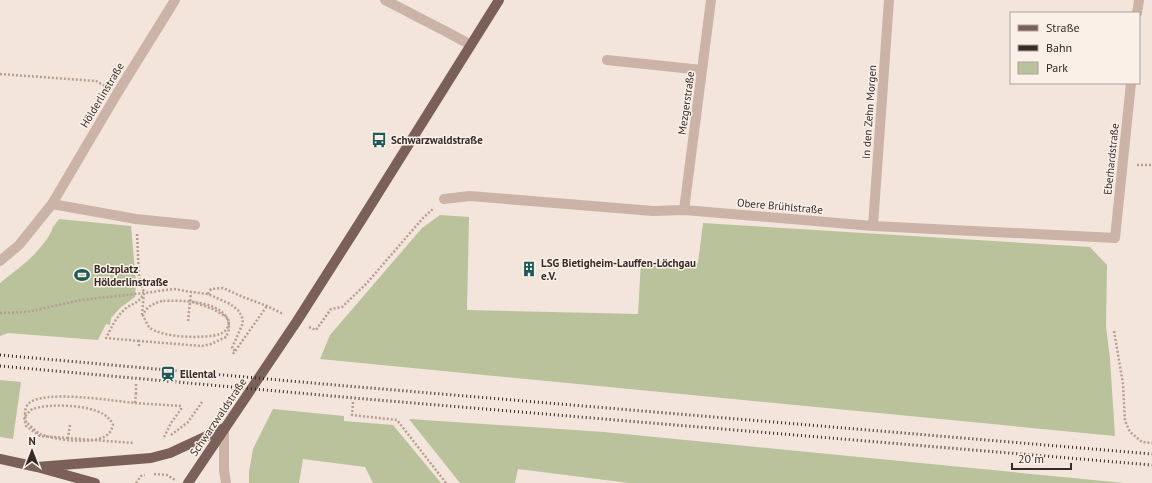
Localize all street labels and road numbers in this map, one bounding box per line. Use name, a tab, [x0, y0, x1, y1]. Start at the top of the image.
street label: Hölderlinstraße	[77, 60, 127, 130]
street label: In den Zehn Morgen	[859, 65, 879, 159]
street label: Mezgerstraße	[675, 70, 697, 136]
street label: Eberhardstraße	[1100, 122, 1122, 196]
street label: Obere Brühlstraße	[736, 195, 824, 217]
street label: Schwarzwaldstraße	[187, 375, 250, 459]

